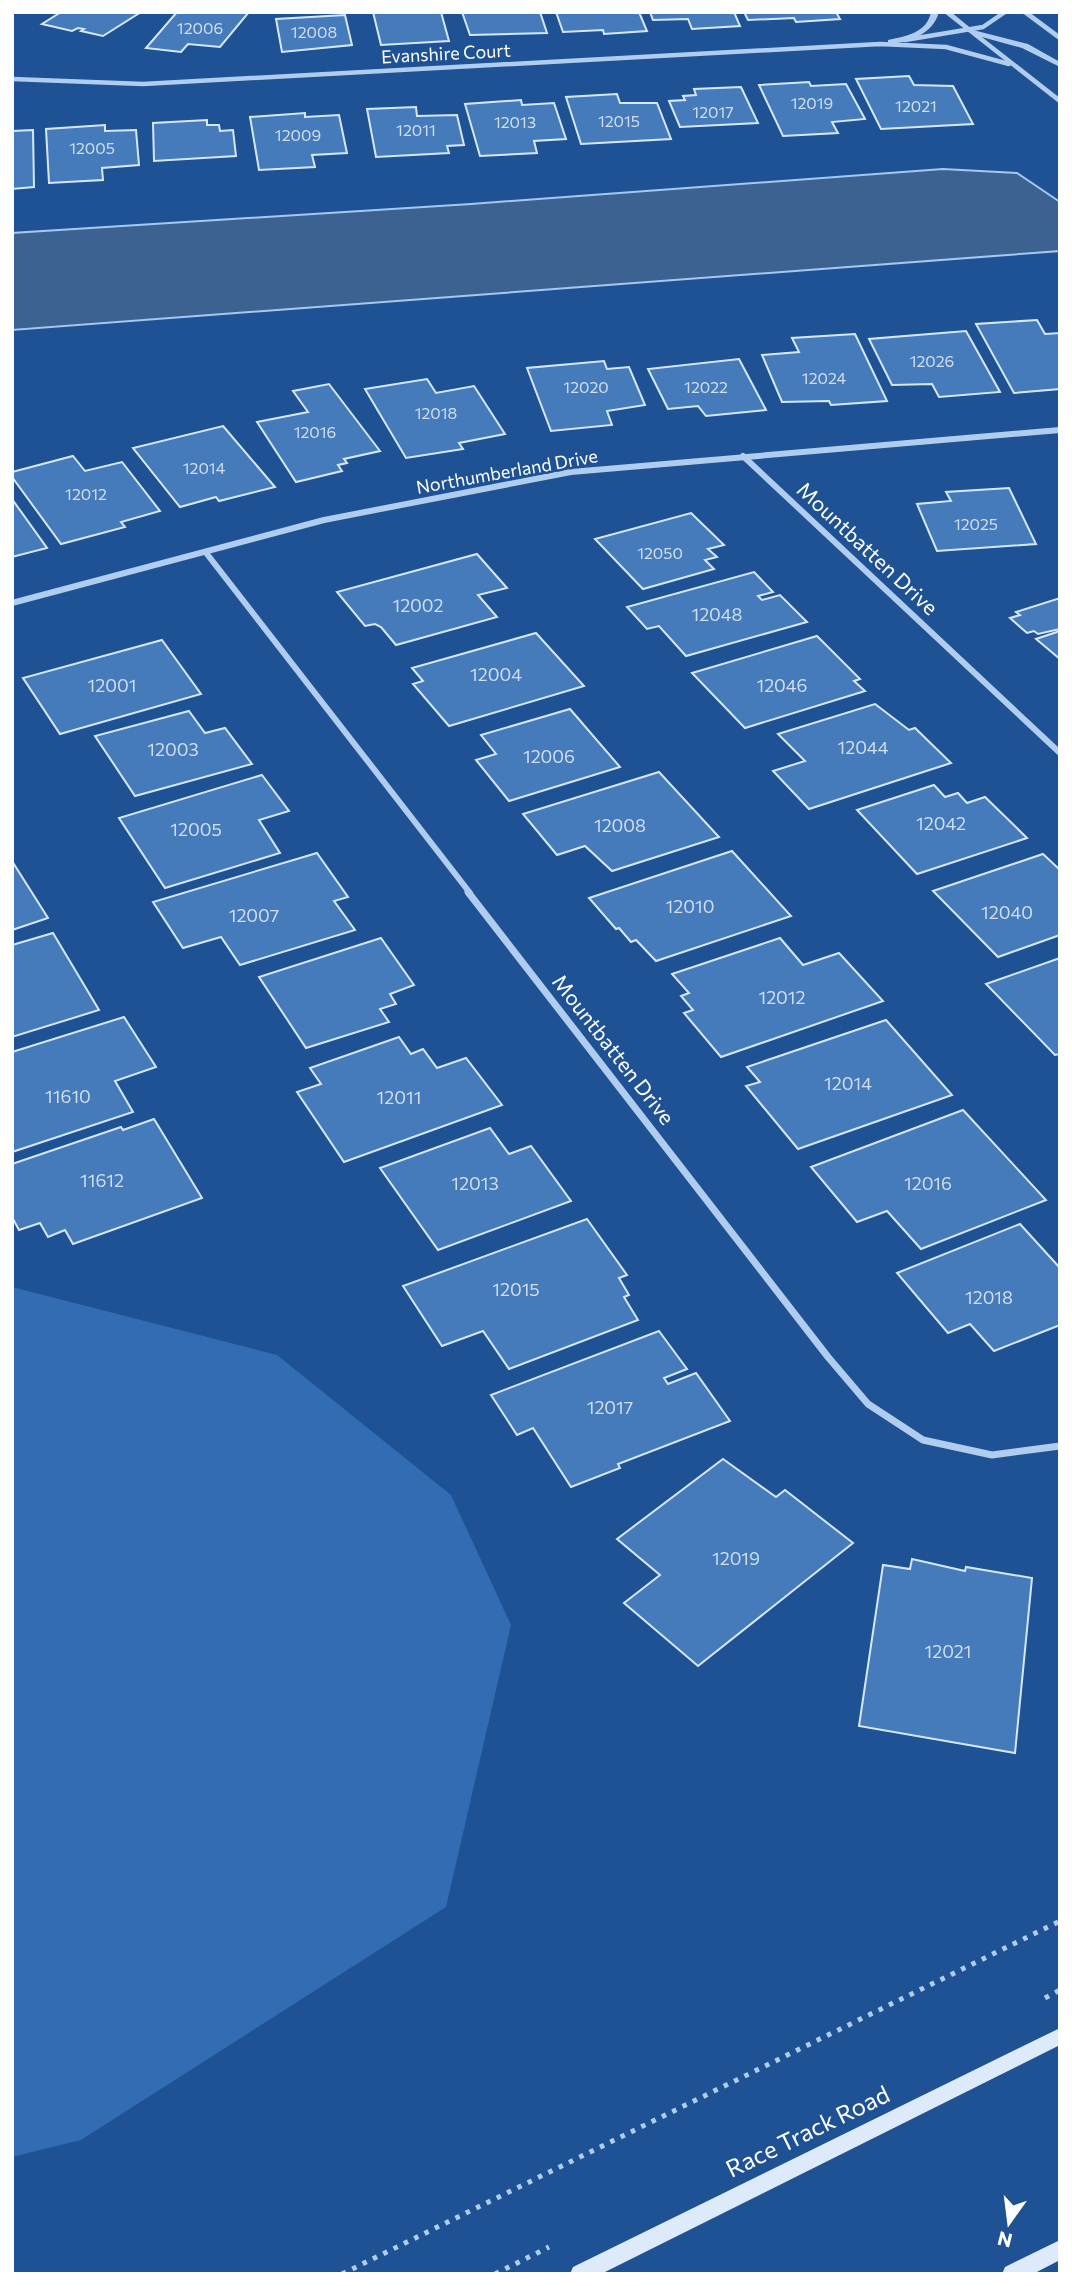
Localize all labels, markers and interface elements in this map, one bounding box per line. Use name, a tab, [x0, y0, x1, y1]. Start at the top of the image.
house number: 12006	[177, 18, 223, 37]
house number: 12008	[291, 22, 337, 41]
street label: Evanshire Court	[381, 39, 511, 67]
house number: 12019	[791, 93, 833, 112]
house number: 12021	[895, 96, 937, 115]
house number: 12017	[692, 102, 734, 121]
house number: 12015	[598, 111, 640, 130]
house number: 12013	[494, 112, 536, 131]
house number: 12011	[396, 120, 436, 139]
house number: 12009	[275, 125, 321, 144]
house number: 12005	[69, 138, 115, 157]
house number: 12026	[910, 351, 954, 370]
house number: 12024	[802, 368, 847, 387]
house number: 12020	[563, 377, 609, 396]
house number: 12022	[684, 377, 728, 396]
house number: 12018	[415, 403, 457, 422]
house number: 12016	[294, 422, 336, 441]
street label: Northumberland Drive	[414, 444, 599, 498]
house number: 12014	[183, 458, 226, 477]
street label: Mountbatten Drive	[792, 476, 944, 620]
house number: 12012	[65, 484, 107, 503]
house number: 12025	[954, 514, 998, 533]
house number: 12050	[637, 543, 683, 562]
house number: 12002	[392, 594, 444, 616]
house number: 12048	[691, 603, 743, 625]
house number: 12004	[470, 663, 522, 685]
house number: 12001	[88, 674, 136, 696]
house number: 12046	[756, 674, 808, 696]
house number: 12044	[838, 736, 889, 758]
house number: 12003	[147, 738, 199, 760]
house number: 12006	[523, 745, 575, 767]
house number: 12042	[916, 812, 966, 834]
house number: 12008	[594, 814, 646, 836]
house number: 12005	[170, 818, 222, 840]
house number: 12010	[666, 895, 714, 917]
house number: 12040	[981, 901, 1033, 923]
house number: 12007	[229, 904, 279, 926]
street label: Mountbatten Drive	[548, 969, 680, 1129]
house number: 12012	[758, 986, 806, 1008]
house number: 12014	[824, 1072, 872, 1094]
house number: 11610	[45, 1085, 91, 1107]
house number: 12011	[377, 1086, 421, 1108]
house number: 11612	[80, 1169, 124, 1191]
house number: 12013	[451, 1172, 499, 1194]
house number: 12016	[904, 1172, 952, 1194]
house number: 12015	[492, 1278, 540, 1300]
house number: 12018	[965, 1286, 1013, 1308]
house number: 12017	[587, 1396, 633, 1418]
house number: 12019	[712, 1547, 760, 1569]
house number: 12021	[925, 1640, 972, 1662]
street label: Race Track Road	[721, 2078, 894, 2183]
north arrow	[974, 2188, 1044, 2258]
text: N	[995, 2227, 1014, 2253]

